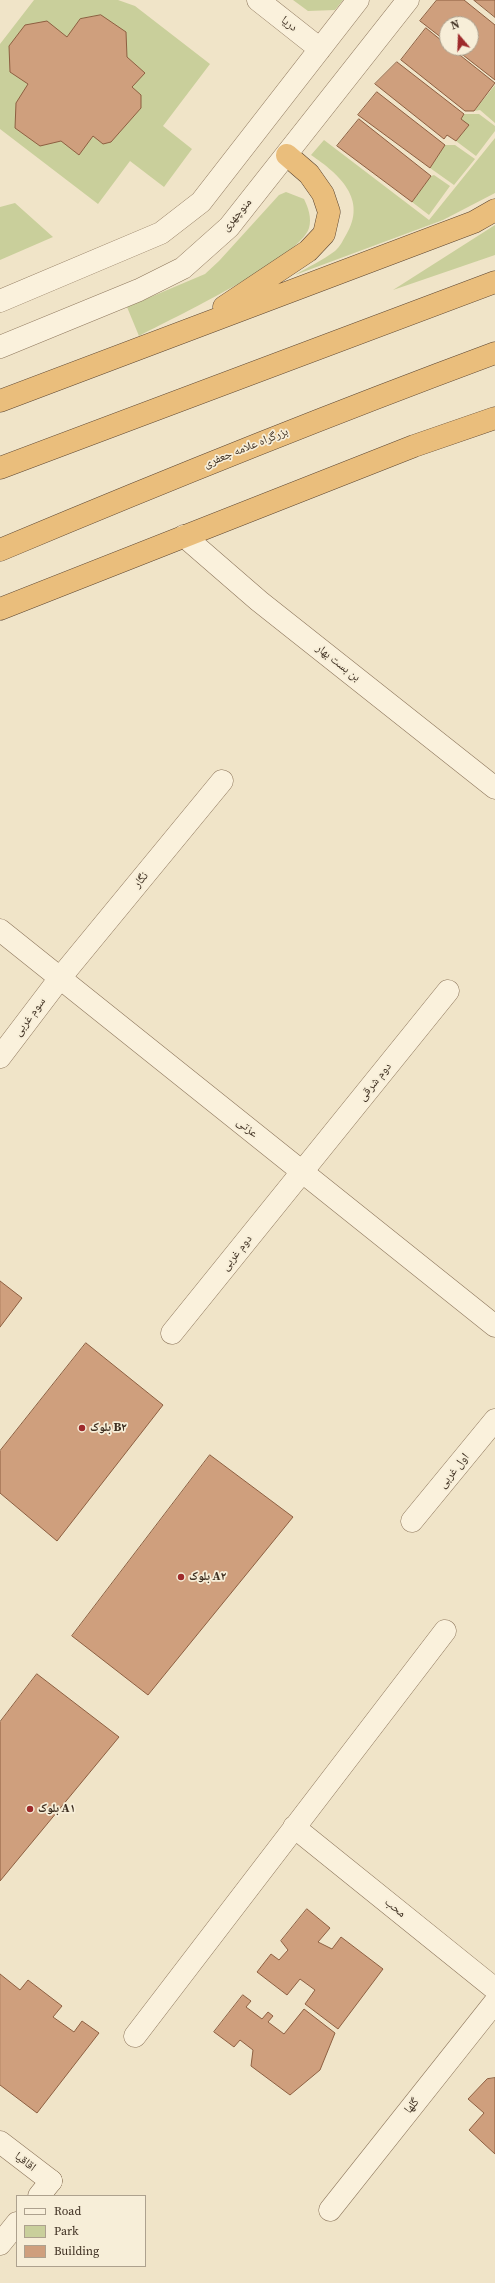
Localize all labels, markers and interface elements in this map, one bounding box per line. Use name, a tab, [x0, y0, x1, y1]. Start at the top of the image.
street label: دریا	[278, 13, 300, 35]
north arrow	[439, 16, 479, 56]
text: N	[449, 17, 461, 34]
street label: منوچهری	[219, 196, 255, 234]
street label: بزرگراه علامه جعفری	[202, 425, 290, 471]
street label: بن بست بهار	[313, 641, 363, 685]
street label: نگار	[130, 869, 152, 891]
street label: سوم غربی	[11, 995, 49, 1039]
street label: دوم شرقی	[355, 1060, 395, 1104]
street label: عزتی	[233, 1115, 261, 1141]
street label: دوم غربی	[218, 1232, 256, 1274]
place label: بلوک B۲	[90, 1421, 127, 1435]
marker: بلوک B۲	[77, 1423, 87, 1433]
street label: اول غربی	[436, 1451, 472, 1491]
place label: بلوک A۲	[189, 1570, 227, 1584]
marker: بلوک A۲	[176, 1572, 186, 1582]
place label: بلوک A۱	[38, 1802, 76, 1816]
marker: بلوک A۱	[25, 1804, 35, 1814]
street label: محب	[381, 1895, 409, 1921]
street label: گلها	[402, 2095, 422, 2117]
street label: اقاقیا	[11, 2149, 39, 2175]
legend	[16, 2195, 146, 2267]
text: Road	[54, 2203, 81, 2219]
text: Park	[54, 2223, 79, 2239]
text: Building	[54, 2243, 99, 2259]

